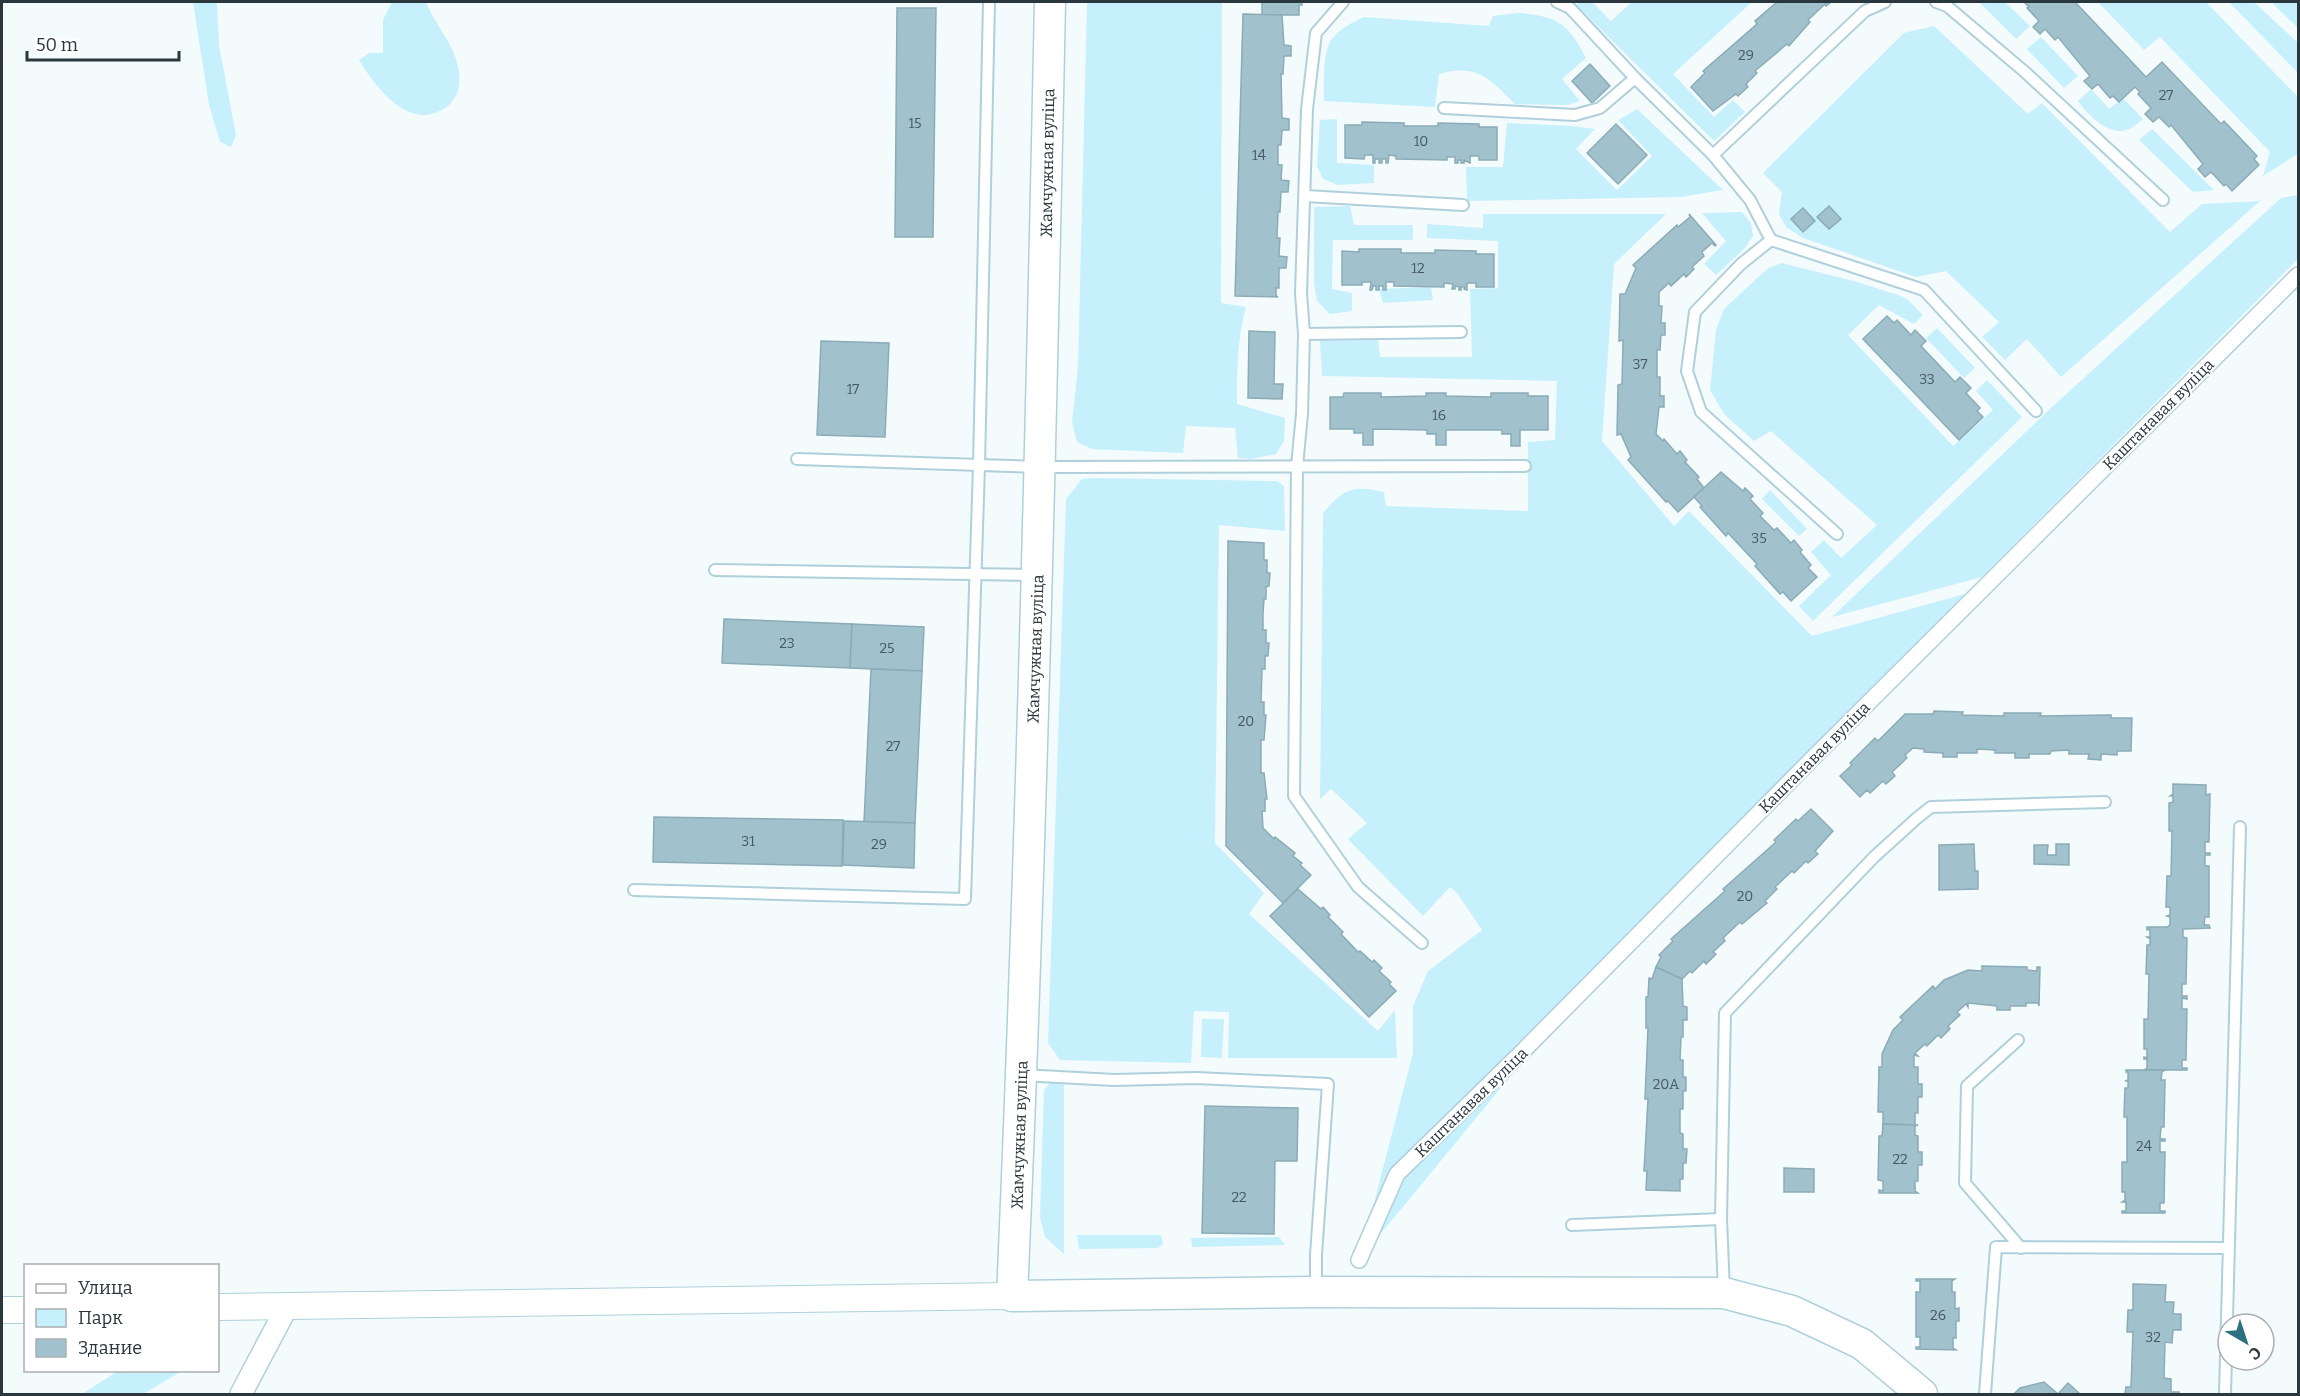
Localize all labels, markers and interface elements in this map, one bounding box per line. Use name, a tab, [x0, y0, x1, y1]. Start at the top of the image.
scale bar	[27, 24, 178, 62]
text: 50 m	[36, 34, 78, 56]
house number: 29	[1738, 47, 1754, 64]
house number: 27	[2159, 87, 2173, 104]
street label: Жамчужная вуліца	[1037, 88, 1058, 238]
house number: 15	[908, 115, 922, 132]
house number: 10	[1414, 133, 1428, 150]
house number: 14	[1252, 147, 1266, 164]
house number: 12	[1411, 260, 1425, 277]
street label: Каштанавая вуліца	[2099, 355, 2218, 474]
house number: 37	[1632, 356, 1648, 373]
house number: 33	[1919, 371, 1935, 388]
house number: 17	[847, 381, 859, 398]
house number: 16	[1432, 407, 1446, 424]
house number: 35	[1751, 530, 1767, 547]
street label: Жамчужная вуліца	[1023, 574, 1048, 724]
house number: 23	[779, 635, 795, 652]
house number: 25	[879, 640, 895, 657]
street label: Каштанавая вуліца	[1755, 698, 1874, 817]
house number: 20	[1238, 713, 1254, 730]
house number: 27	[886, 738, 900, 755]
house number: 31	[741, 833, 755, 850]
house number: 29	[871, 836, 887, 853]
house number: 20	[1737, 888, 1753, 905]
street label: Каштанавая вуліца	[1411, 1043, 1532, 1161]
street label: Жамчужная вуліца	[1007, 1060, 1032, 1210]
house number: 20А	[1653, 1076, 1679, 1093]
house number: 24	[2136, 1138, 2152, 1155]
house number: 22	[1892, 1151, 1908, 1168]
house number: 22	[1231, 1189, 1247, 1206]
legend	[24, 1264, 219, 1372]
text: Улица	[78, 1277, 133, 1299]
text: Парк	[78, 1307, 123, 1329]
house number: 26	[1930, 1307, 1946, 1324]
north arrow	[2216, 1312, 2276, 1372]
house number: 32	[2145, 1329, 2161, 1346]
text: Здание	[78, 1337, 142, 1359]
text: С	[2245, 1343, 2265, 1364]

